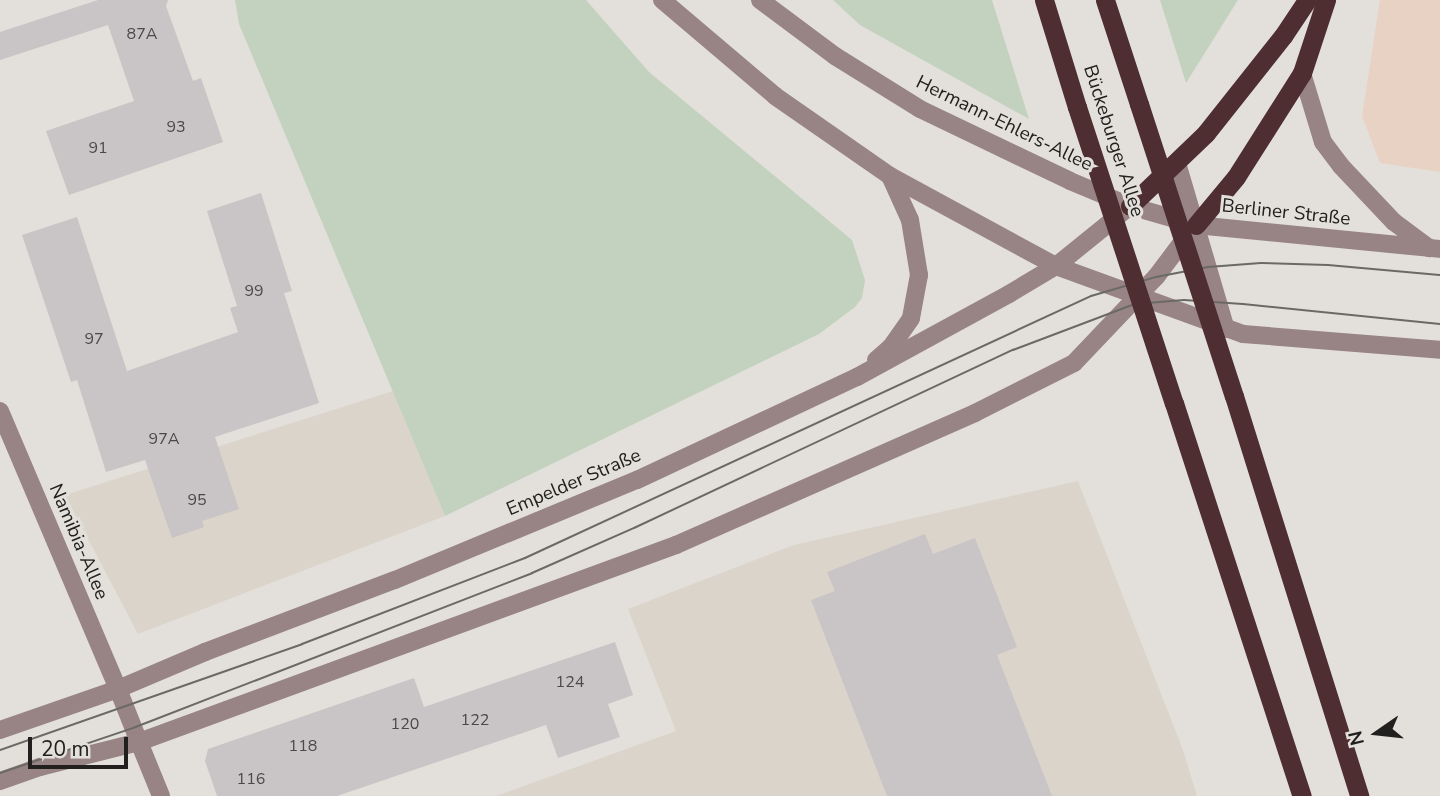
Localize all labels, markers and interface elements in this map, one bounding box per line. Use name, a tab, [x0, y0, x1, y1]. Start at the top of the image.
house number: 87A	[127, 24, 157, 44]
street label: Bückeburger Allee	[1078, 62, 1148, 220]
street label: Hermann-Ehlers-Allee	[912, 71, 1096, 177]
house number: 93	[166, 117, 186, 137]
house number: 91	[88, 138, 108, 158]
street label: Berliner Straße	[1221, 195, 1351, 231]
house number: 99	[244, 281, 264, 301]
house number: 97	[84, 329, 104, 349]
house number: 97A	[149, 429, 179, 449]
street label: Empelder Straße	[503, 444, 645, 522]
street label: Namibia-Allee	[43, 481, 113, 603]
house number: 95	[187, 490, 207, 510]
house number: 124	[556, 672, 584, 692]
north arrow	[1342, 698, 1412, 768]
house number: 122	[461, 710, 489, 730]
house number: 120	[391, 714, 419, 734]
scale bar	[32, 722, 131, 766]
text: N	[1342, 728, 1371, 748]
text: 20 m	[41, 735, 90, 763]
house number: 118	[289, 736, 317, 756]
house number: 116	[237, 769, 265, 789]

